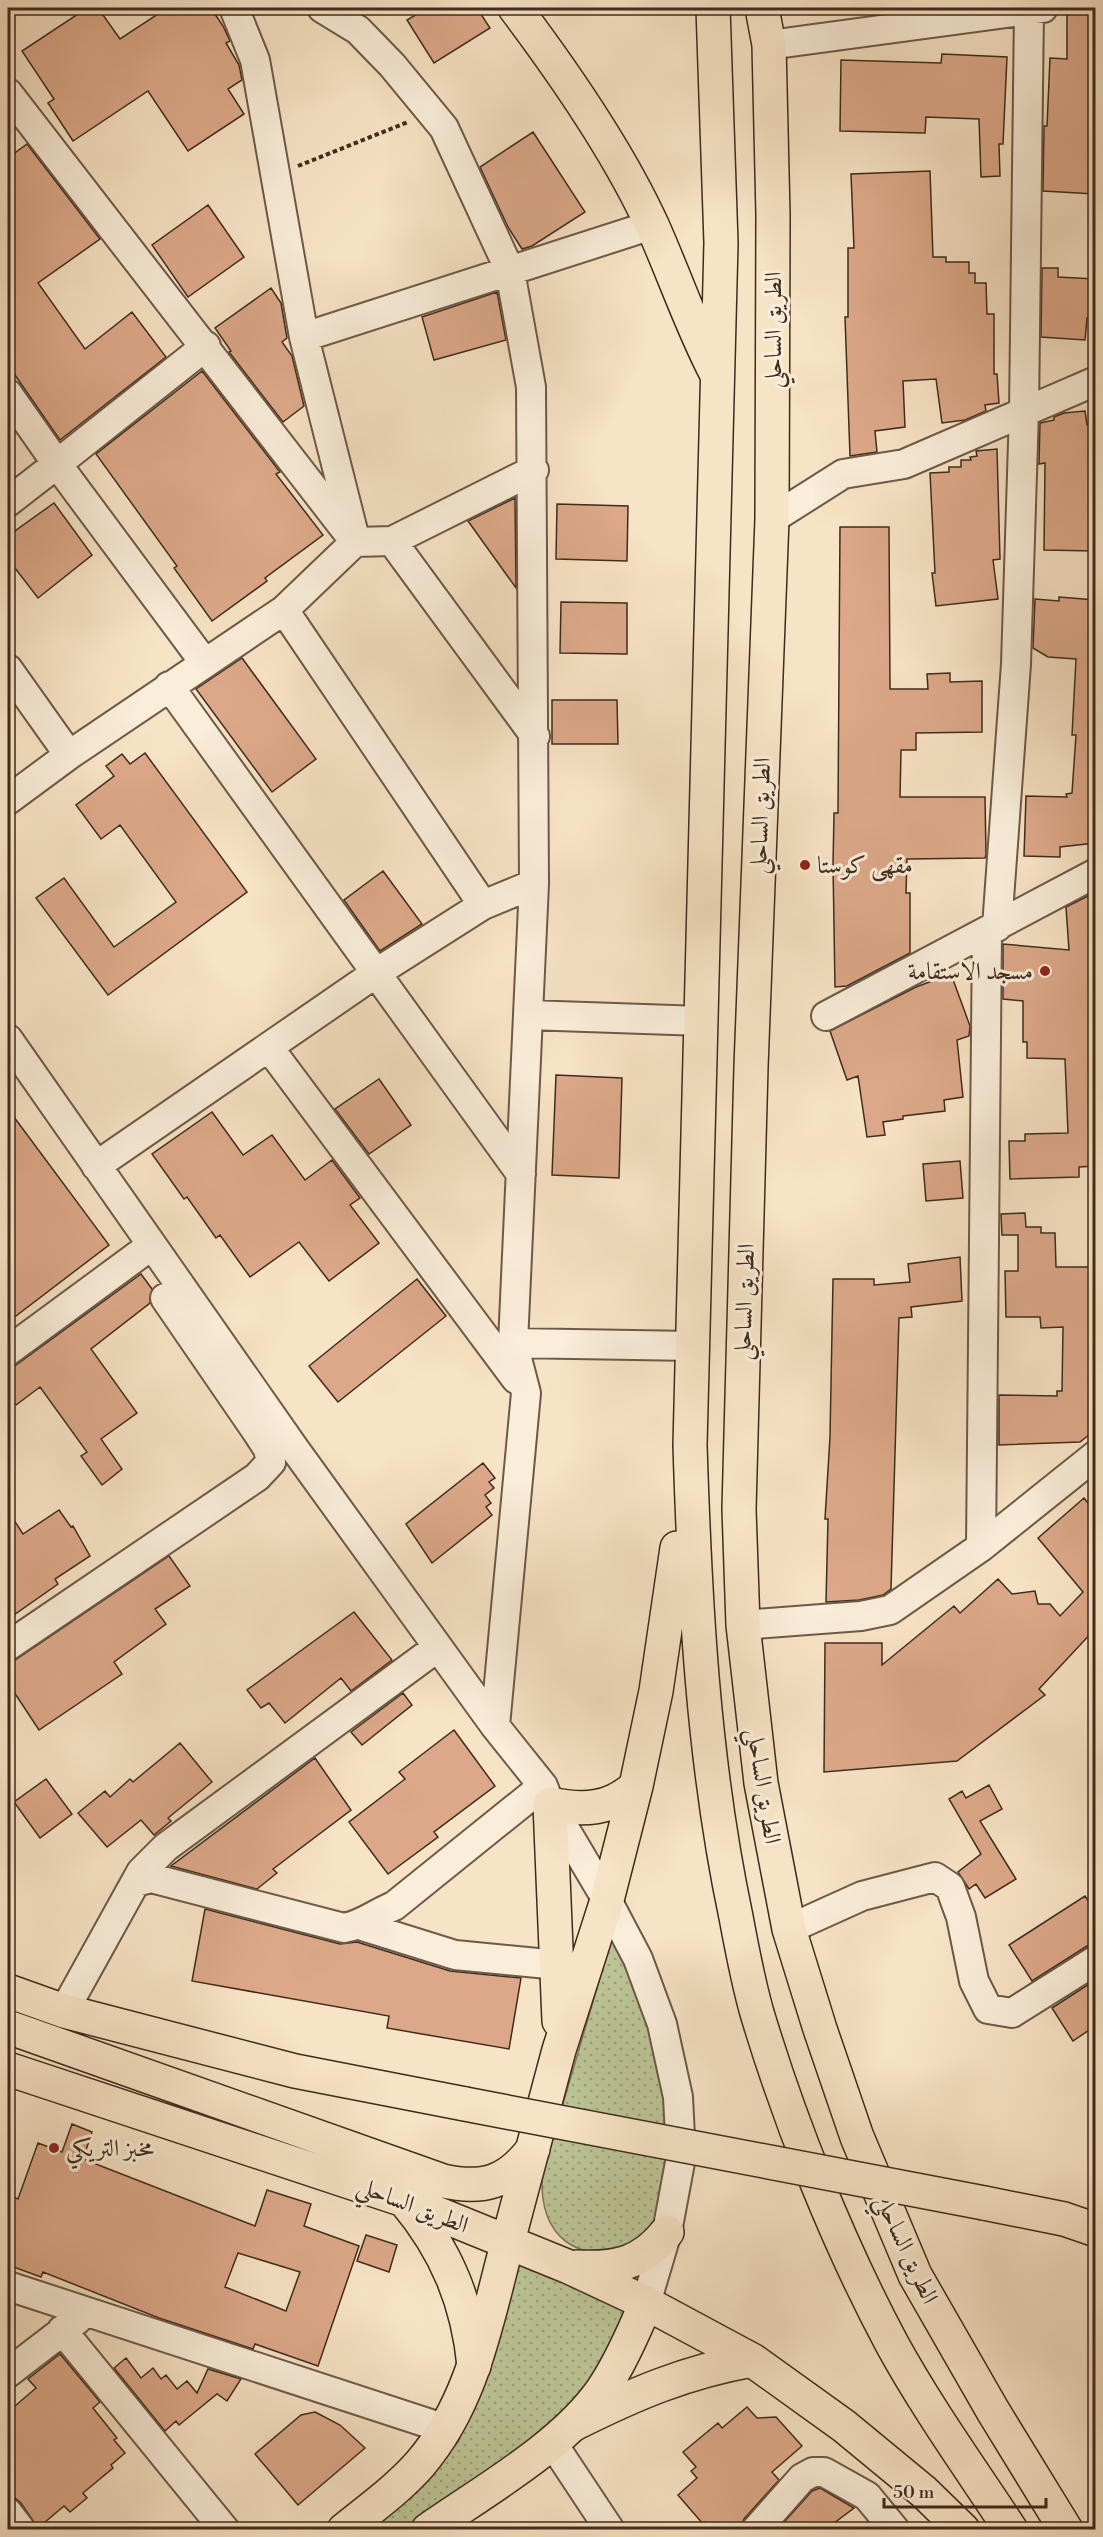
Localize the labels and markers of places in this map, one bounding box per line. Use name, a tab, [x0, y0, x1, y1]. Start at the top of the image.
place label: مقهى كوستا	[817, 851, 913, 882]
marker: مقهى كوستا	[798, 858, 812, 872]
place label: مسجد الاستقامة	[908, 957, 1033, 987]
marker: مسجد الاستقامة	[1038, 964, 1052, 978]
place label: مخبز التريكي	[66, 2134, 154, 2170]
marker: مخبز التريكي	[47, 2141, 61, 2155]

